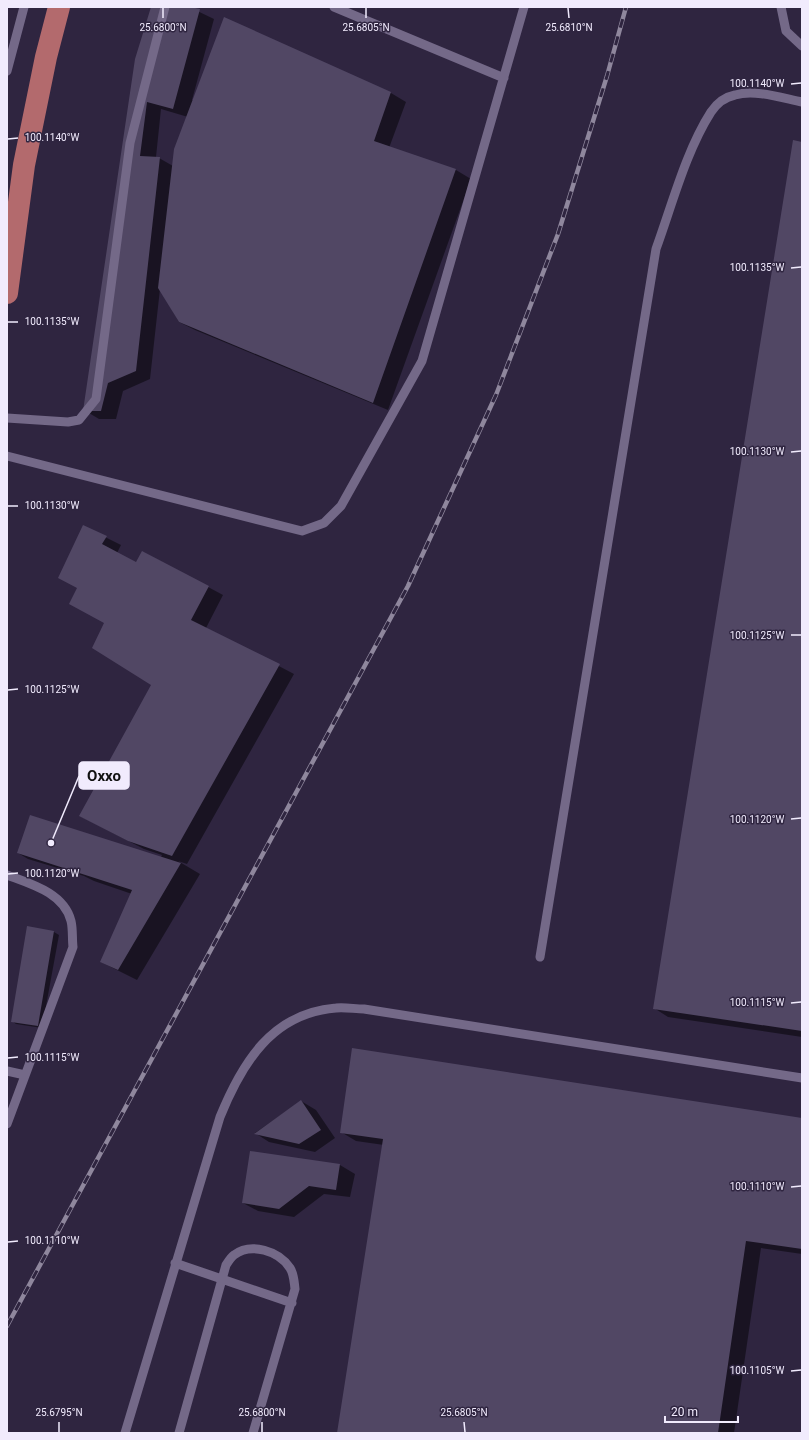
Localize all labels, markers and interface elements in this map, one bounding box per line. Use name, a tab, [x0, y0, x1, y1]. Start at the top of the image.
text: 25.6800°N	[139, 22, 187, 33]
text: 25.6805°N	[342, 22, 390, 33]
text: 25.6810°N	[545, 22, 593, 33]
text: 100.1140°W	[730, 78, 784, 89]
text: 100.1140°W	[25, 132, 79, 143]
text: 100.1135°W	[730, 262, 784, 273]
text: 100.1135°W	[25, 316, 79, 327]
text: 100.1130°W	[730, 446, 784, 457]
text: 100.1130°W	[25, 500, 79, 511]
text: 100.1125°W	[730, 630, 784, 641]
text: 100.1125°W	[25, 684, 79, 695]
callout: Oxxo	[79, 762, 129, 789]
text: Oxxo	[87, 767, 121, 785]
text: 100.1120°W	[730, 814, 784, 825]
text: 100.1120°W	[25, 868, 79, 879]
text: 100.1115°W	[730, 997, 784, 1008]
text: 100.1115°W	[25, 1052, 79, 1063]
text: 100.1110°W	[730, 1181, 784, 1192]
text: 100.1110°W	[25, 1235, 79, 1246]
text: 100.1105°W	[730, 1365, 784, 1376]
scale bar	[665, 1398, 738, 1424]
text: 20 m	[671, 1405, 698, 1419]
text: 25.6795°N	[35, 1407, 83, 1418]
text: 25.6800°N	[238, 1407, 286, 1418]
text: 25.6805°N	[440, 1407, 488, 1418]

